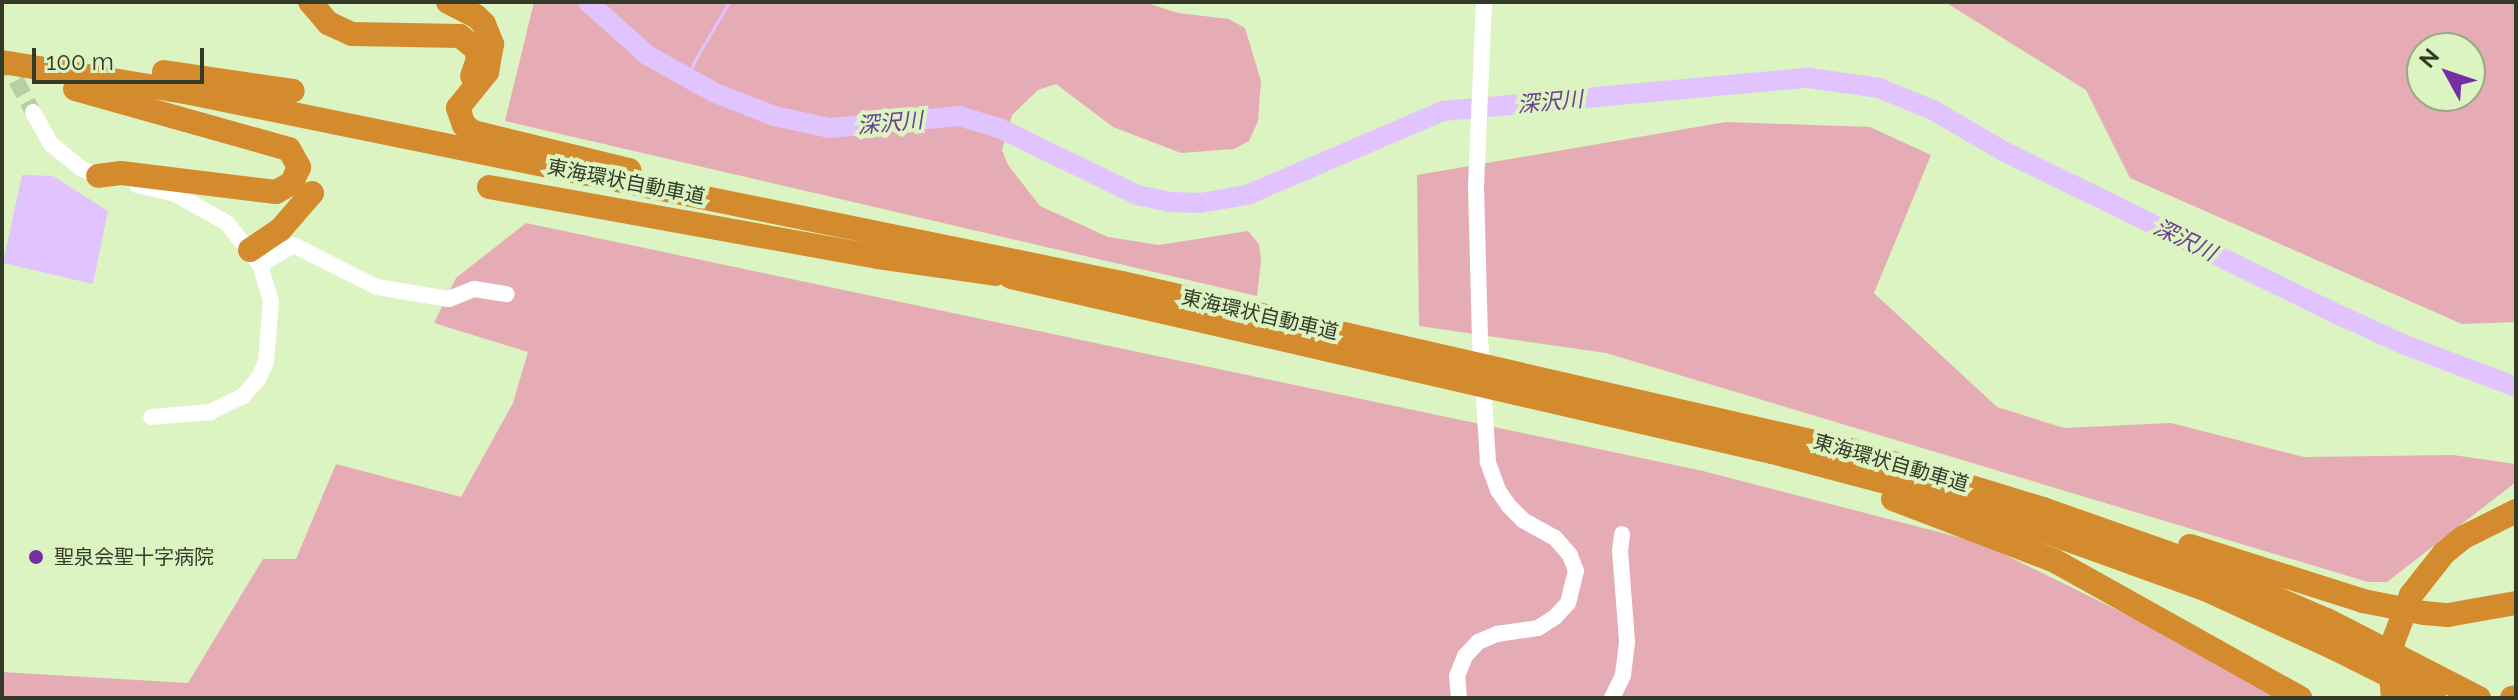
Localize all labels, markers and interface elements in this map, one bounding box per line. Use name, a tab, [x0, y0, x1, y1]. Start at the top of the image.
scale bar	[36, 32, 208, 82]
north arrow	[2406, 32, 2486, 112]
text: N	[2414, 43, 2444, 73]
text: 100 m	[46, 47, 114, 76]
water label: 深沢川	[1516, 86, 1584, 118]
water label: 深沢川	[856, 107, 924, 139]
street label: 東海環状自動車道	[545, 155, 707, 209]
water label: 深沢川	[2150, 214, 2220, 266]
street label: 東海環状自動車道	[1179, 285, 1341, 345]
street label: 東海環状自動車道	[1811, 429, 1971, 497]
place label: 聖泉会聖十字病院	[54, 545, 214, 569]
marker: 聖泉会聖十字病院	[25, 546, 47, 568]

